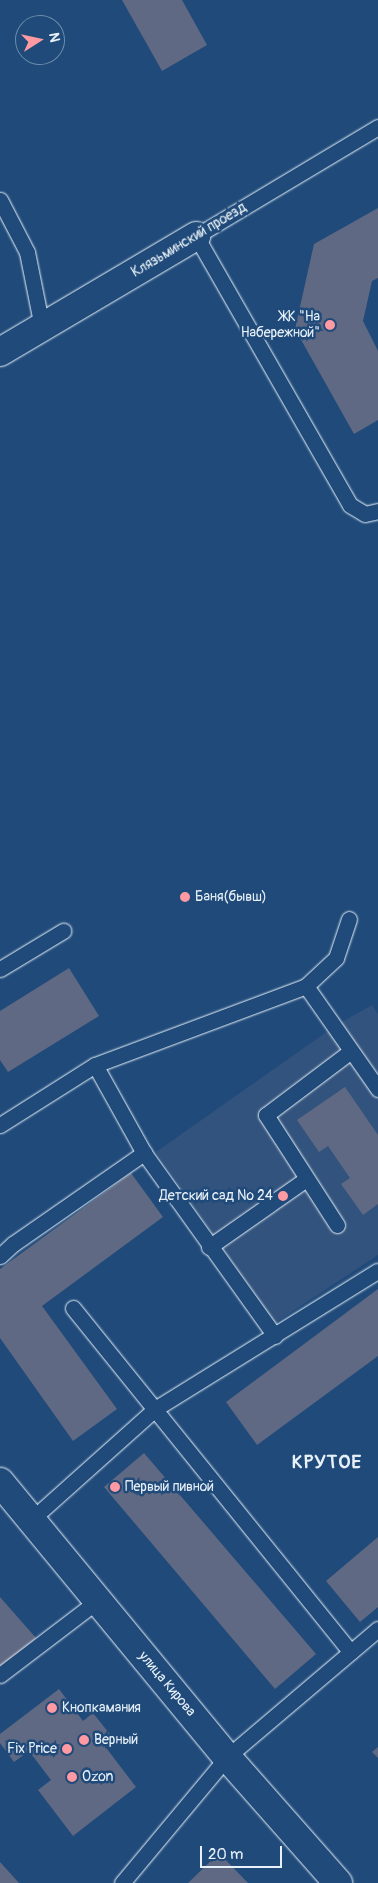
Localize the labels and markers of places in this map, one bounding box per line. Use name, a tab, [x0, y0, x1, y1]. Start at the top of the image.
place label: ЖК "На Набережной"	[241, 309, 320, 342]
marker: ЖК "На Набережной"	[324, 319, 336, 331]
place label: Баня(бывш)	[195, 889, 267, 905]
marker: Баня(бывш)	[179, 891, 191, 903]
place label: Детский сад № 24	[159, 1188, 273, 1204]
marker: Детский сад № 24	[277, 1190, 289, 1202]
place label: Первый пивной	[125, 1479, 214, 1495]
marker: Первый пивной	[109, 1481, 121, 1493]
place label: Кнопкамания	[62, 1700, 141, 1716]
marker: Кнопкамания	[46, 1702, 58, 1714]
place label: Верный	[94, 1732, 138, 1748]
marker: Верный	[78, 1734, 90, 1746]
place label: Fix Price	[7, 1741, 57, 1757]
marker: Fix Price	[61, 1743, 73, 1755]
place label: Ozon	[82, 1769, 113, 1785]
marker: Ozon	[66, 1771, 78, 1783]

